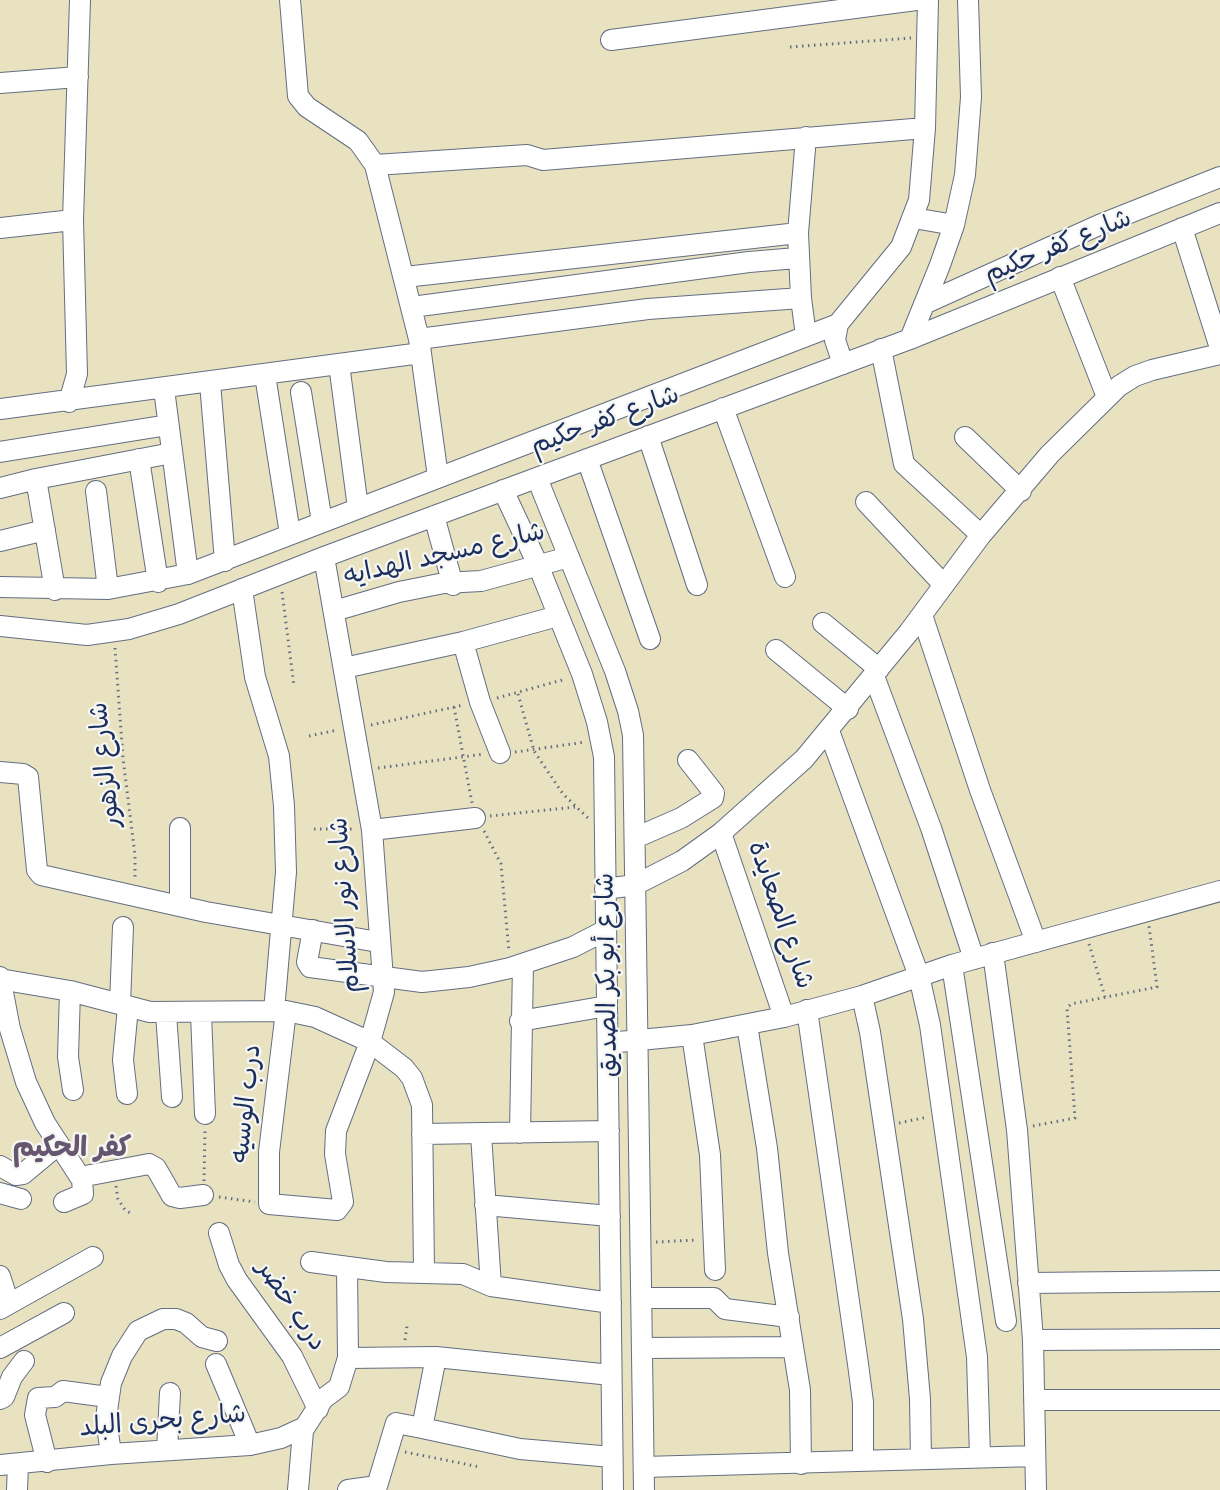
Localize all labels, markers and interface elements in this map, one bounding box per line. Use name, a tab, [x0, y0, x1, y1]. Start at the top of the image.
street label: شارع كفر حكيم	[981, 205, 1137, 293]
street label: شارع كفر حكيم	[527, 382, 685, 464]
street label: شارع مسجد الهدايه	[341, 519, 549, 595]
street label: شارع الزهور	[86, 700, 130, 830]
street label: شارع نور الاسلام	[326, 816, 370, 994]
street label: شارع الصعايدة	[738, 838, 818, 994]
street label: شارع أبو بكر الصديق	[593, 872, 627, 1078]
street label: درب الوسيه	[227, 1043, 271, 1165]
district label: كفر الحكيم	[13, 1134, 131, 1168]
street label: درب خضر	[247, 1255, 331, 1359]
street label: شارع بحرى البلد	[78, 1401, 248, 1447]

